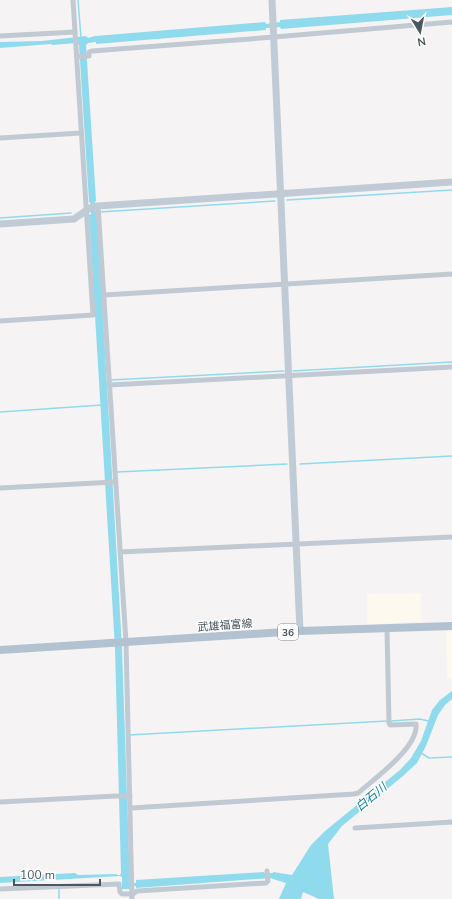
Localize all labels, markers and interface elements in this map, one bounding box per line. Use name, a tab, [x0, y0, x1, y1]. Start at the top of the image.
north arrow	[400, 12, 440, 52]
text: N	[416, 33, 427, 49]
street label: 武雄福富線	[197, 616, 253, 635]
road number: 36	[278, 624, 298, 640]
water label: 白石川	[352, 778, 391, 815]
scale bar	[14, 861, 100, 887]
text: 100 m	[20, 867, 55, 883]

